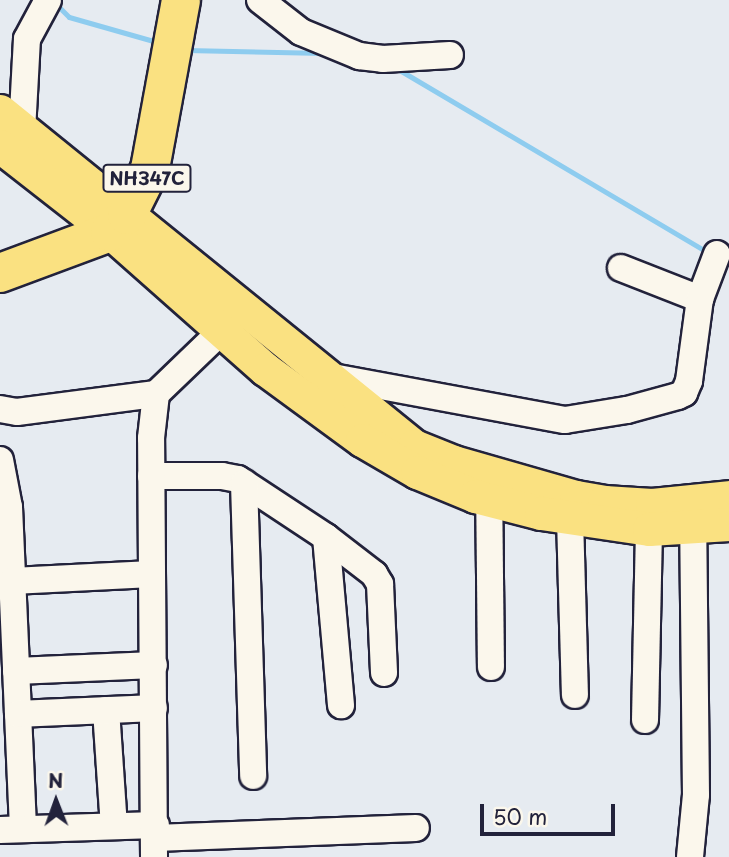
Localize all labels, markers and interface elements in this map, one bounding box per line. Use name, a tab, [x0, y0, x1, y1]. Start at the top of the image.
road number: NH347C	[102, 163, 192, 192]
north arrow	[21, 766, 91, 836]
text: N	[48, 766, 63, 794]
scale bar	[484, 790, 619, 834]
text: 50 m	[493, 800, 547, 832]

